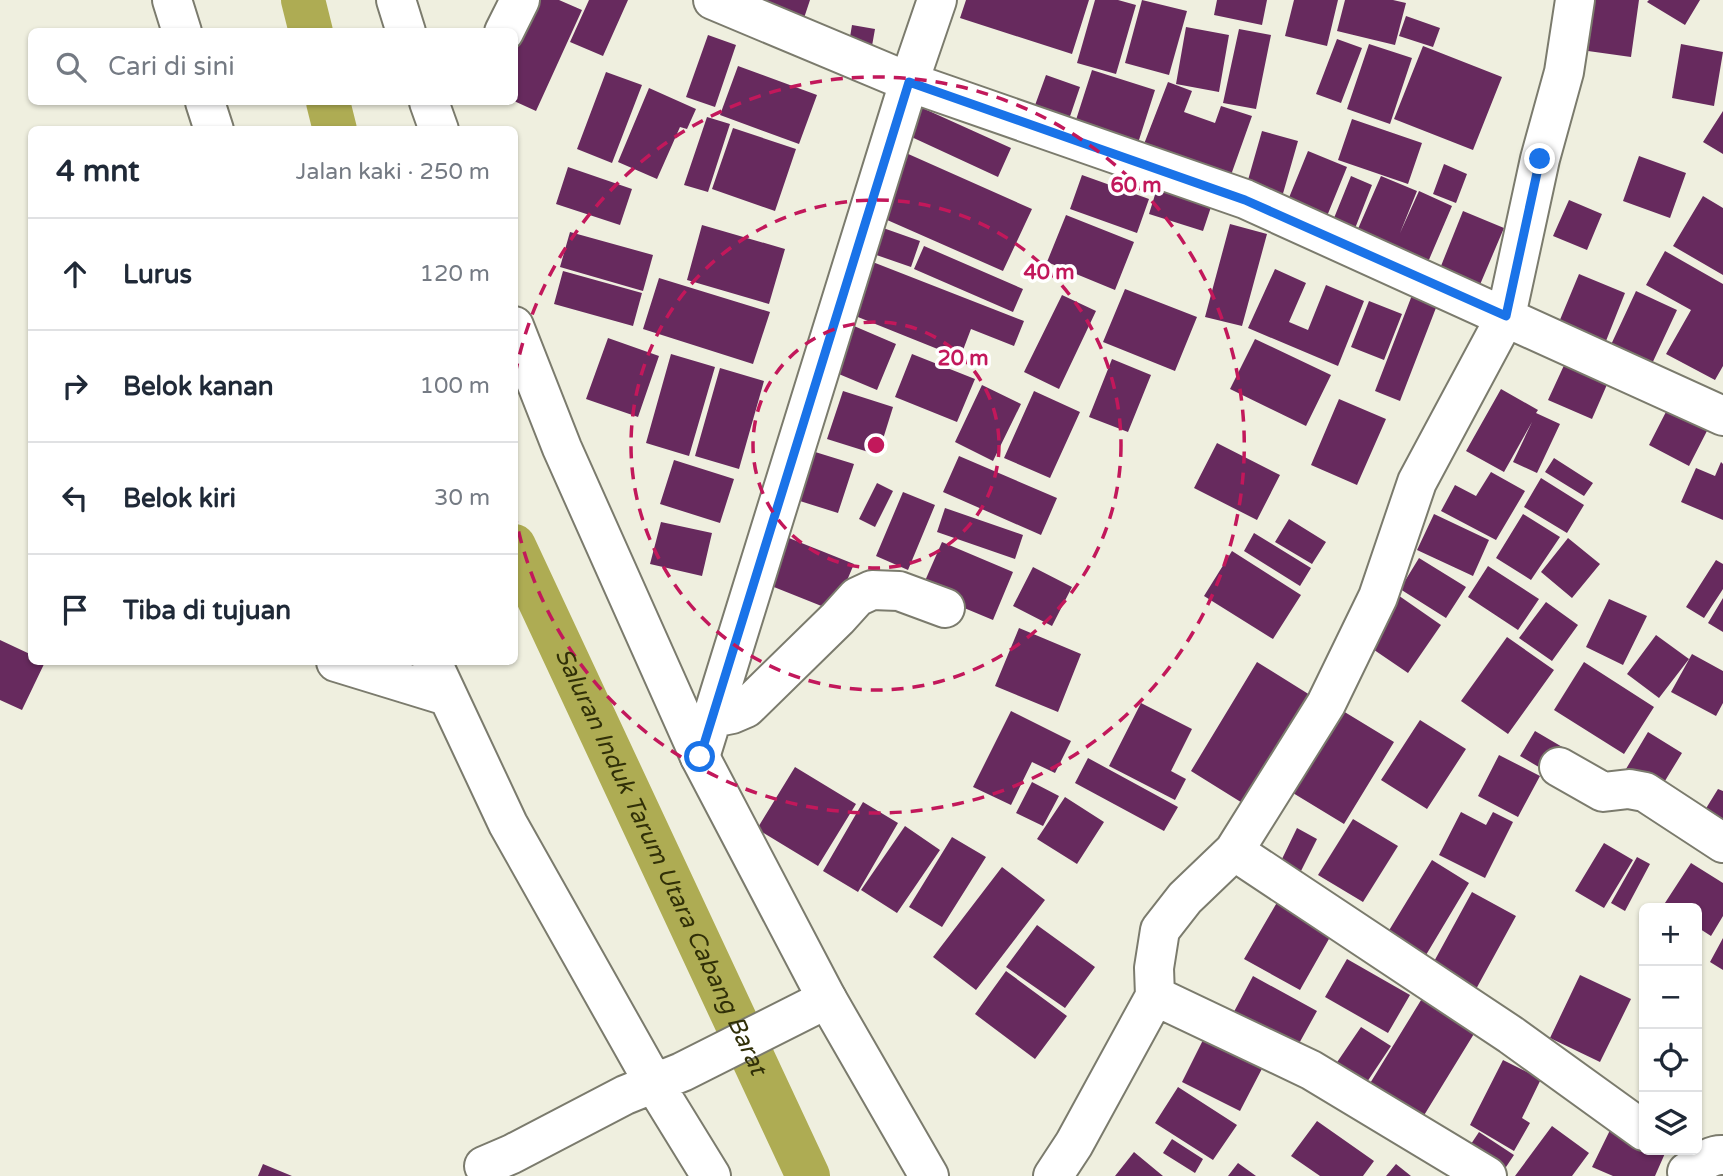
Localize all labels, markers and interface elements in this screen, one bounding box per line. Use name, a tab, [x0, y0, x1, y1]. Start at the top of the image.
search box	[28, 28, 518, 105]
icon: search	[52, 48, 90, 86]
text: Cari di sini	[108, 51, 235, 82]
route end	[1524, 143, 1555, 174]
text: 4 mnt	[56, 153, 140, 190]
text: Jalan kaki · 250 m	[296, 158, 490, 186]
text: 60 m	[1110, 173, 1162, 198]
icon: ahead	[56, 255, 94, 293]
text: Lurus	[123, 259, 192, 290]
text: 120 m	[420, 260, 490, 288]
text: 40 m	[1023, 260, 1075, 285]
text: 20 m	[937, 346, 989, 371]
icon: right	[56, 367, 94, 405]
text: Belok kanan	[123, 371, 274, 402]
text: 100 m	[420, 372, 490, 400]
centre of rings	[864, 433, 888, 457]
icon: left	[56, 479, 94, 517]
text: Belok kiri	[123, 483, 236, 514]
text: 30 m	[434, 484, 490, 512]
icon: arrive	[56, 591, 94, 629]
text: Tiba di tujuan	[123, 595, 291, 626]
water label: Saluran Induk Tarum Utara Cabang Barat	[549, 643, 774, 1082]
route start	[684, 741, 715, 772]
map controls	[1639, 903, 1702, 1155]
button: +	[1639, 903, 1702, 966]
button: −	[1639, 966, 1702, 1029]
button: locate	[1639, 1029, 1702, 1092]
button: layers	[1639, 1092, 1702, 1155]

